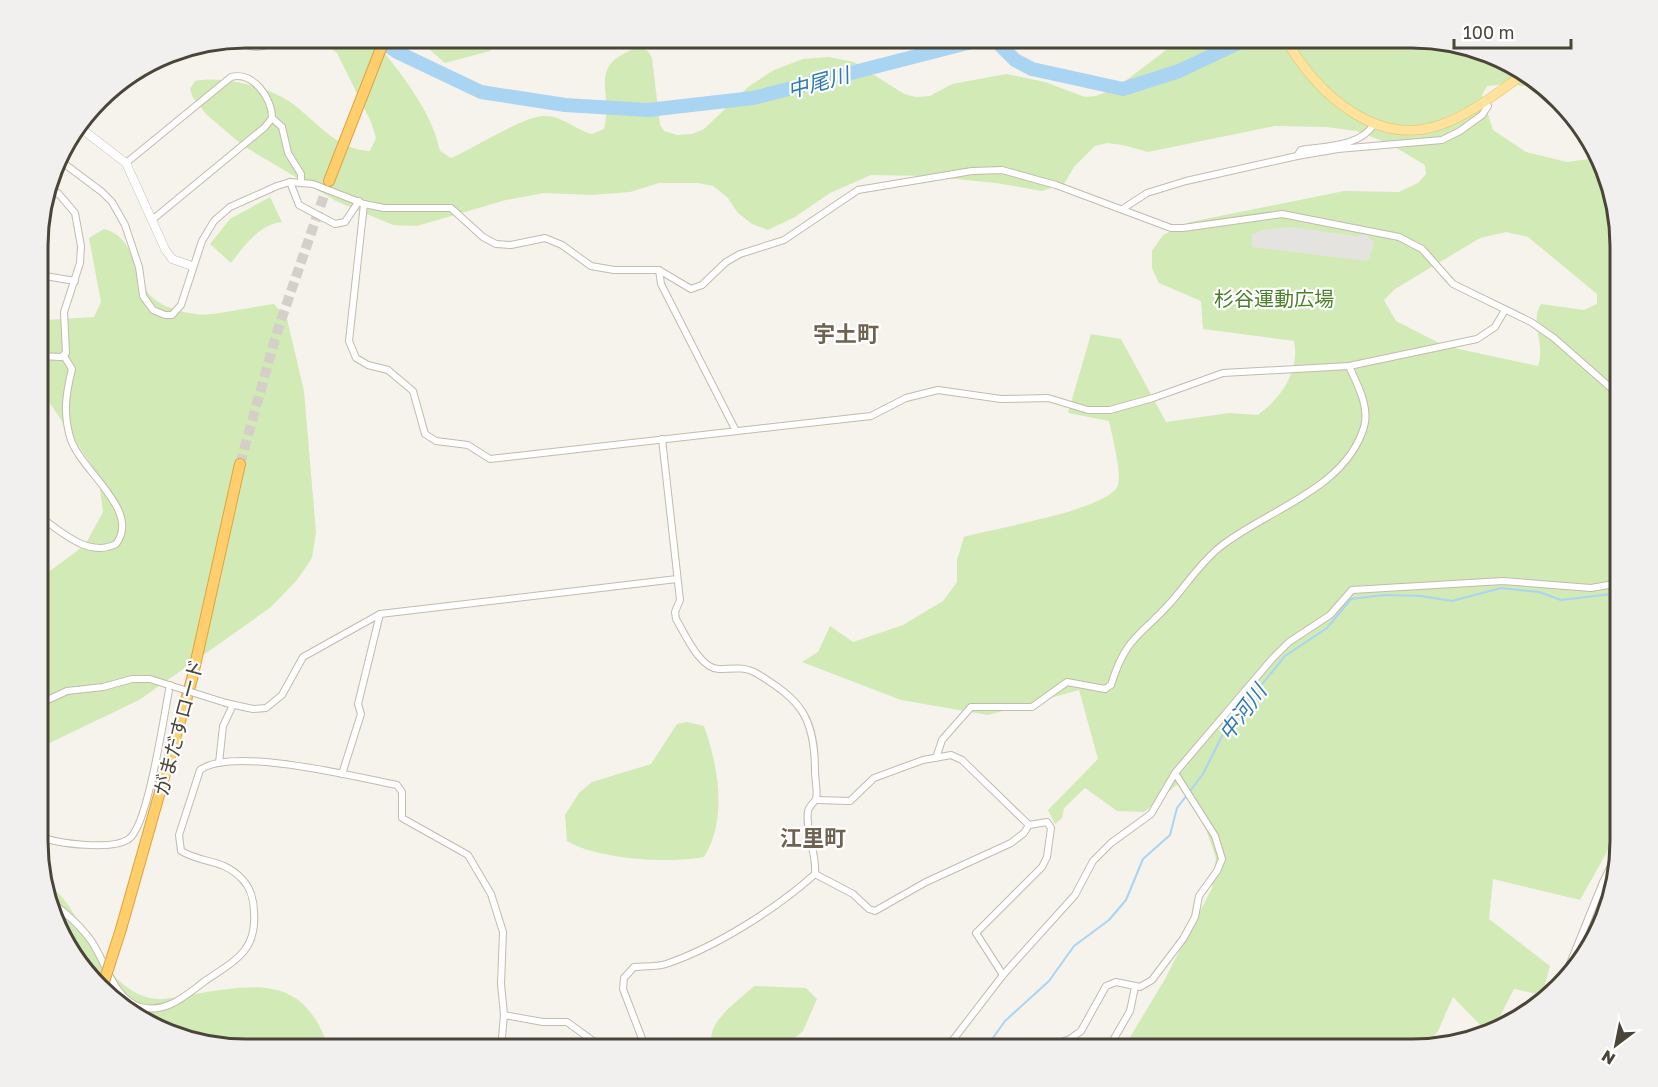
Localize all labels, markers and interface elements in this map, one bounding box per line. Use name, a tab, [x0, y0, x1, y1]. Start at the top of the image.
scale bar	[1454, 12, 1571, 50]
text: 100 m	[1463, 21, 1514, 43]
water label: 中尾川	[784, 61, 854, 103]
park label: 杉谷運動広場	[1214, 286, 1334, 310]
district label: 宇土町	[813, 320, 879, 347]
street label: がまだすロード	[148, 656, 208, 798]
water label: 中河川	[1213, 677, 1273, 745]
district label: 江里町	[780, 824, 846, 851]
north arrow	[1586, 1015, 1646, 1075]
text: N	[1598, 1046, 1619, 1069]

